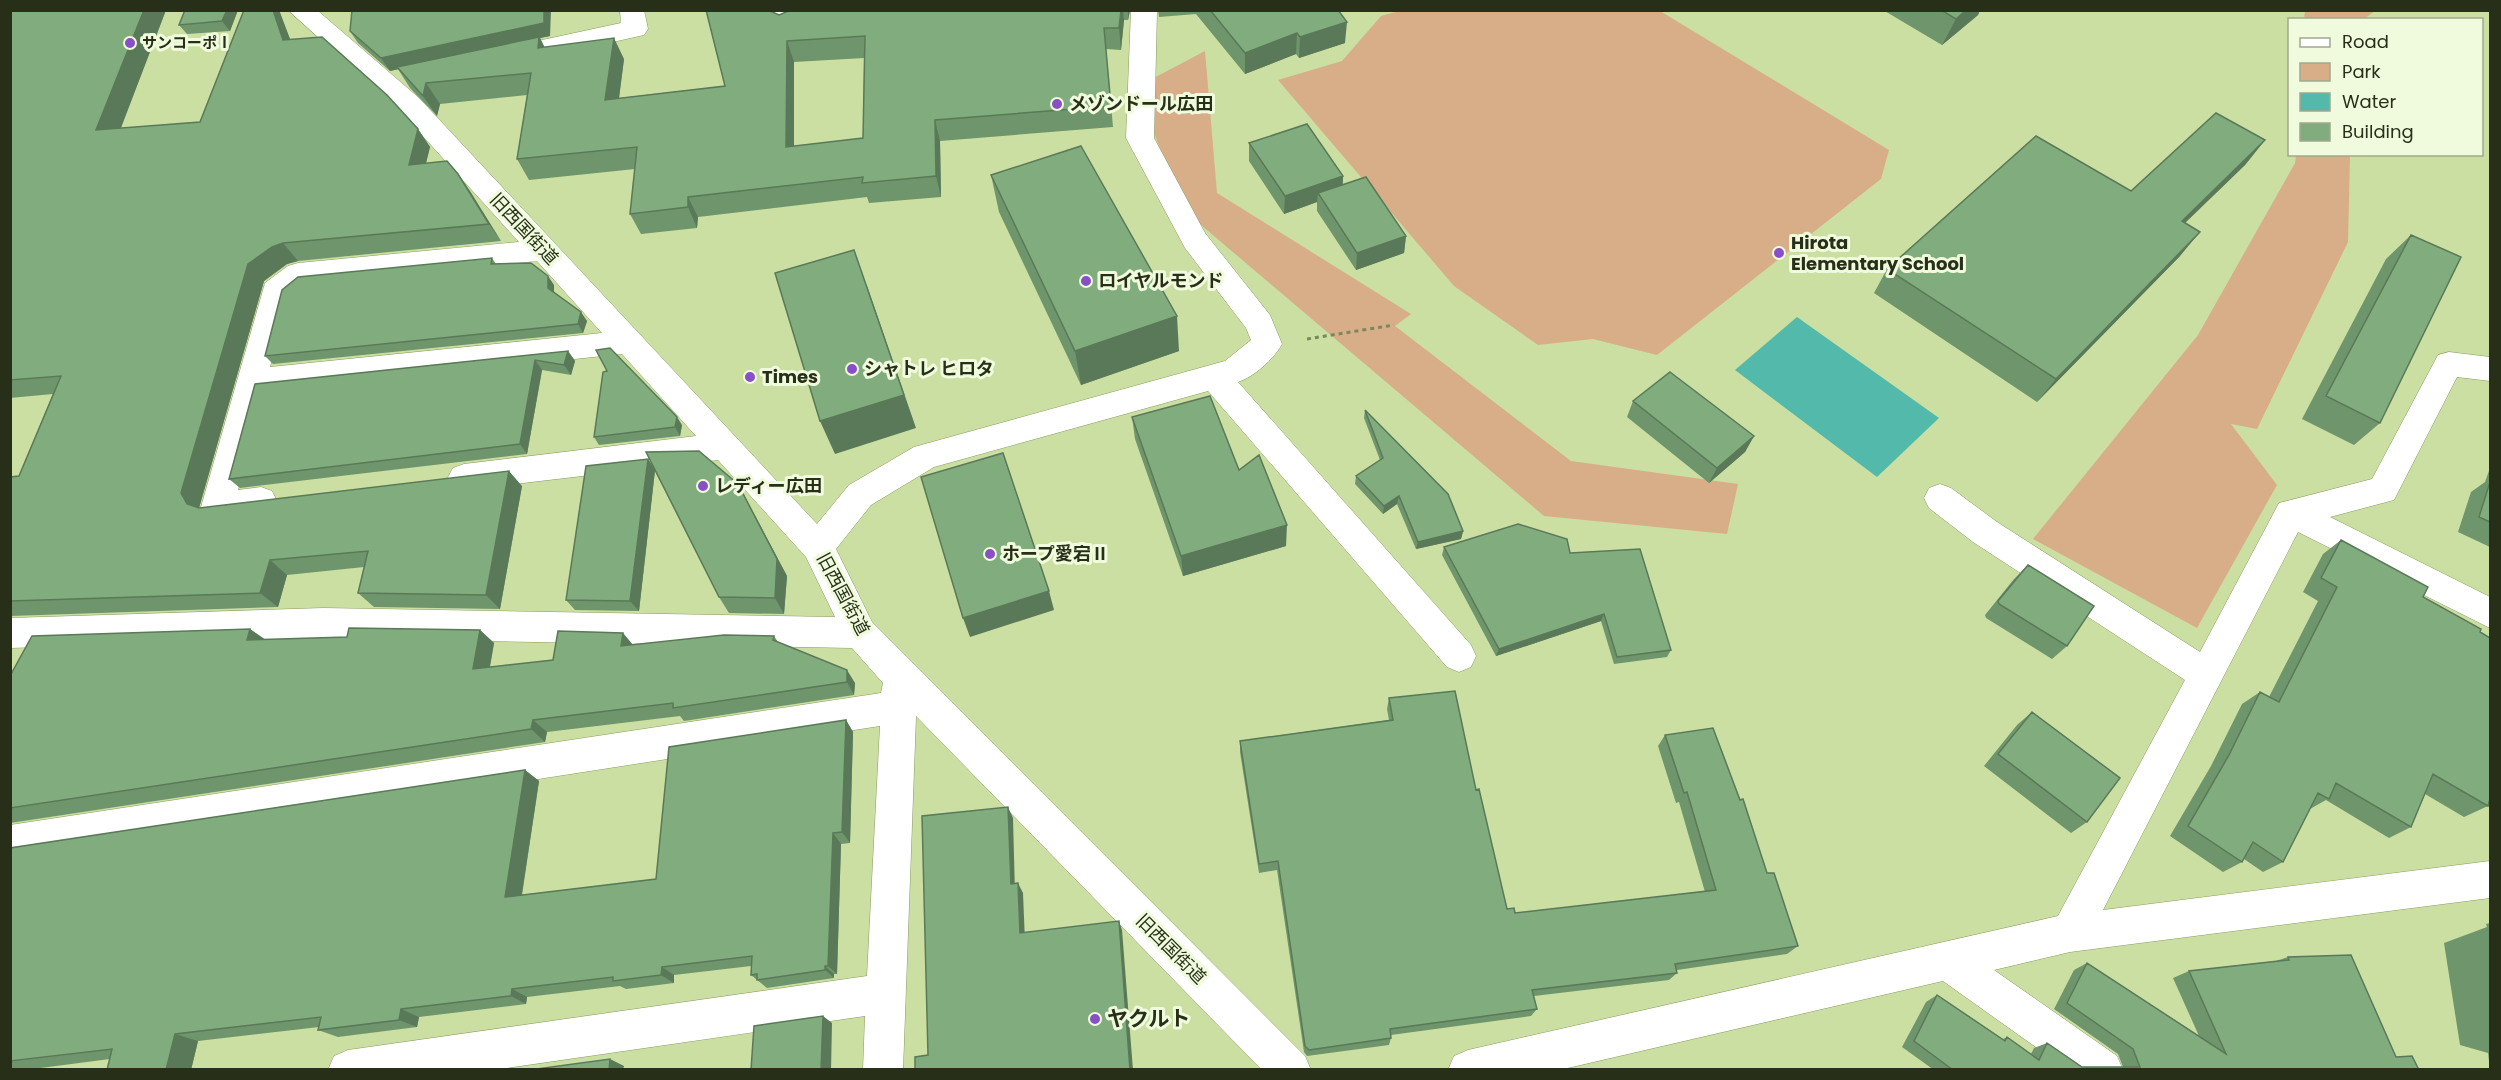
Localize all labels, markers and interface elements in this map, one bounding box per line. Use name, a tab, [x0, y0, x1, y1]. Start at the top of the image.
legend	[2288, 18, 2483, 156]
text: Road	[2342, 29, 2389, 54]
place label: サンコーポⅠ	[142, 32, 232, 53]
marker: サンコーポⅠ	[123, 36, 137, 50]
text: Park	[2342, 59, 2381, 84]
text: Water	[2342, 89, 2396, 114]
place label: メゾンドール広田	[1069, 91, 1213, 116]
marker: メゾンドール広田	[1050, 97, 1064, 111]
text: Building	[2342, 119, 2414, 144]
street label: 旧西国街道	[485, 187, 564, 270]
place label: Hirota Elementary School	[1791, 230, 1964, 276]
marker: Hirota Elementary School	[1772, 246, 1786, 260]
place label: ロイヤルモンド	[1098, 268, 1223, 293]
marker: ロイヤルモンド	[1079, 274, 1093, 288]
place label: シャトレ ヒロタ	[864, 356, 994, 381]
marker: シャトレ ヒロタ	[845, 362, 859, 376]
place label: Times	[762, 364, 818, 389]
marker: Times	[743, 370, 757, 384]
place label: レディー広田	[715, 473, 822, 498]
marker: レディー広田	[696, 479, 710, 493]
place label: ホープ愛宕Ⅱ	[1002, 541, 1109, 566]
marker: ホープ愛宕Ⅱ	[983, 547, 997, 561]
street label: 旧西国街道	[811, 548, 876, 639]
street label: 旧西国街道	[1131, 908, 1212, 989]
place label: ヤクルト	[1107, 1004, 1190, 1033]
marker: ヤクルト	[1088, 1012, 1102, 1026]

